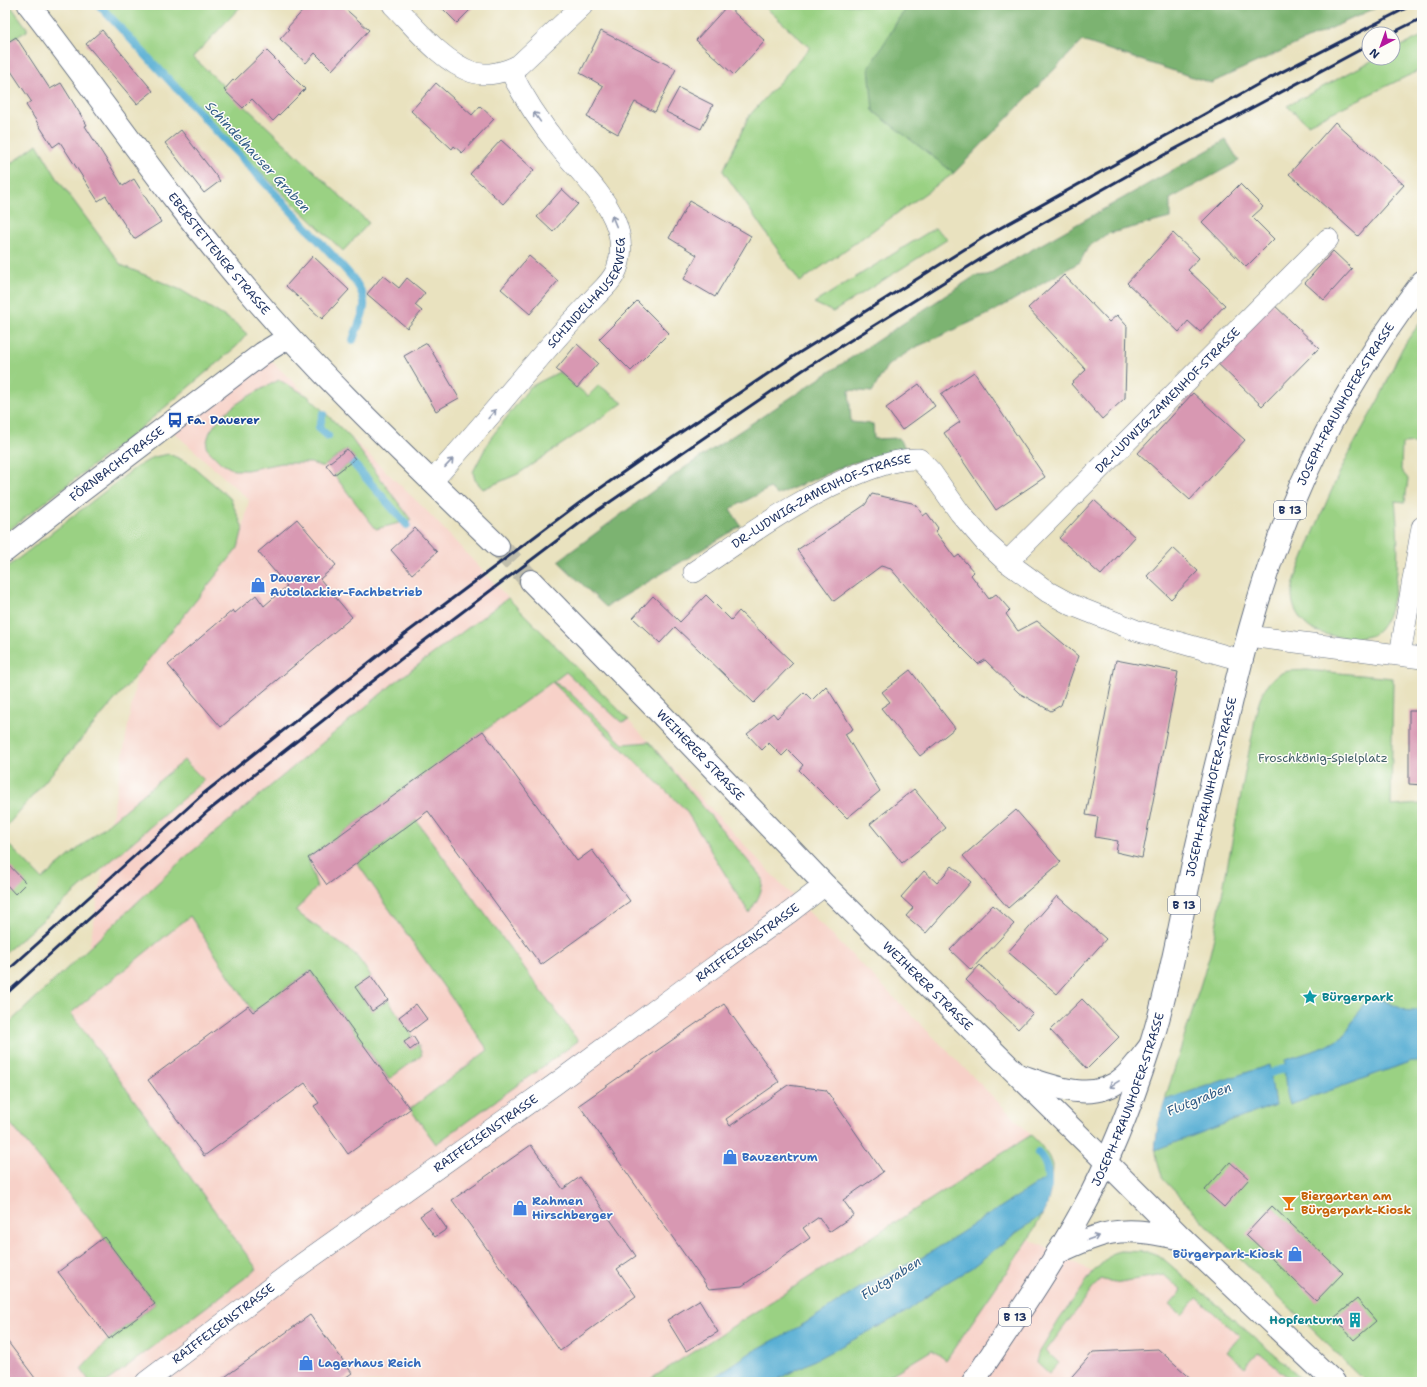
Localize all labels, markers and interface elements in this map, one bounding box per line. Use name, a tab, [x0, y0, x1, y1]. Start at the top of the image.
north arrow	[1361, 26, 1401, 66]
text: N	[1366, 44, 1383, 62]
water label: Schindelhauser Graben	[202, 98, 314, 216]
one-way arrow	[533, 112, 541, 123]
street label: EBERSTETTENER STRASSE	[164, 189, 274, 318]
one-way arrow	[610, 215, 618, 227]
street label: SCHINDELHAUSERWEG	[543, 237, 629, 352]
street label: JOSEPH-FRAUNHOFER-STRASSE	[1294, 319, 1398, 488]
street label: DR.-LUDWIG-ZAMENHOF-STRASSE	[1092, 324, 1244, 477]
one-way arrow	[487, 409, 496, 420]
bus stop icon: Fa. Dauerer	[166, 411, 184, 429]
place label: Fa. Dauerer	[187, 412, 260, 428]
street label: FÖRNBACHSTRASSE	[66, 423, 168, 505]
street label: DR.-LUDWIG-ZAMENHOF-STRASSE	[729, 451, 912, 552]
one-way arrow	[445, 457, 454, 468]
road number: B 13	[1274, 501, 1306, 519]
place label: Dauerer Autolackier-Fachbetrieb	[270, 570, 422, 600]
shop icon: Dauerer Autolackier-Fachbetrieb	[249, 576, 267, 594]
street label: JOSEPH-FRAUNHOFER-STRASSE	[1182, 695, 1240, 878]
street label: WEIHERER STRASSE	[653, 706, 748, 804]
park label: Froschkönig-Spielplatz	[1258, 750, 1388, 766]
road number: B 13	[1168, 896, 1200, 914]
street label: RAIFFEISENSTRASSE	[692, 900, 803, 986]
street label: WEIHERER STRASSE	[879, 938, 976, 1034]
place icon: Bürgerpark	[1301, 988, 1319, 1006]
place label: Bürgerpark	[1322, 989, 1394, 1005]
street label: JOSEPH-FRAUNHOFER-STRASSE	[1088, 1011, 1168, 1189]
water label: Flutgraben	[1164, 1078, 1234, 1120]
one-way arrow	[1108, 1081, 1120, 1089]
street label: RAIFFEISENSTRASSE	[430, 1091, 541, 1176]
shop icon: Bauzentrum	[721, 1148, 739, 1166]
place label: Bauzentrum	[742, 1149, 818, 1165]
place label: Biergarten am Bürgerpark-Kiosk	[1301, 1188, 1411, 1218]
place label: Rahmen Hirschberger	[532, 1193, 613, 1223]
bar icon: Biergarten am Bürgerpark-Kiosk	[1280, 1194, 1298, 1212]
shop icon: Rahmen Hirschberger	[511, 1199, 529, 1217]
one-way arrow	[1087, 1233, 1099, 1241]
shop icon: Bürgerpark-Kiosk	[1286, 1245, 1304, 1263]
place label: Bürgerpark-Kiosk	[1173, 1246, 1283, 1262]
water label: Flutgraben	[858, 1253, 924, 1303]
street label: RAIFFEISENSTRASSE	[169, 1280, 278, 1367]
road number: B 13	[999, 1308, 1031, 1326]
building icon: Hopfenturm	[1346, 1311, 1364, 1329]
place label: Hopfenturm	[1269, 1312, 1343, 1328]
shop icon: Lagerhaus Reich	[297, 1354, 315, 1372]
place label: Lagerhaus Reich	[318, 1355, 421, 1371]

